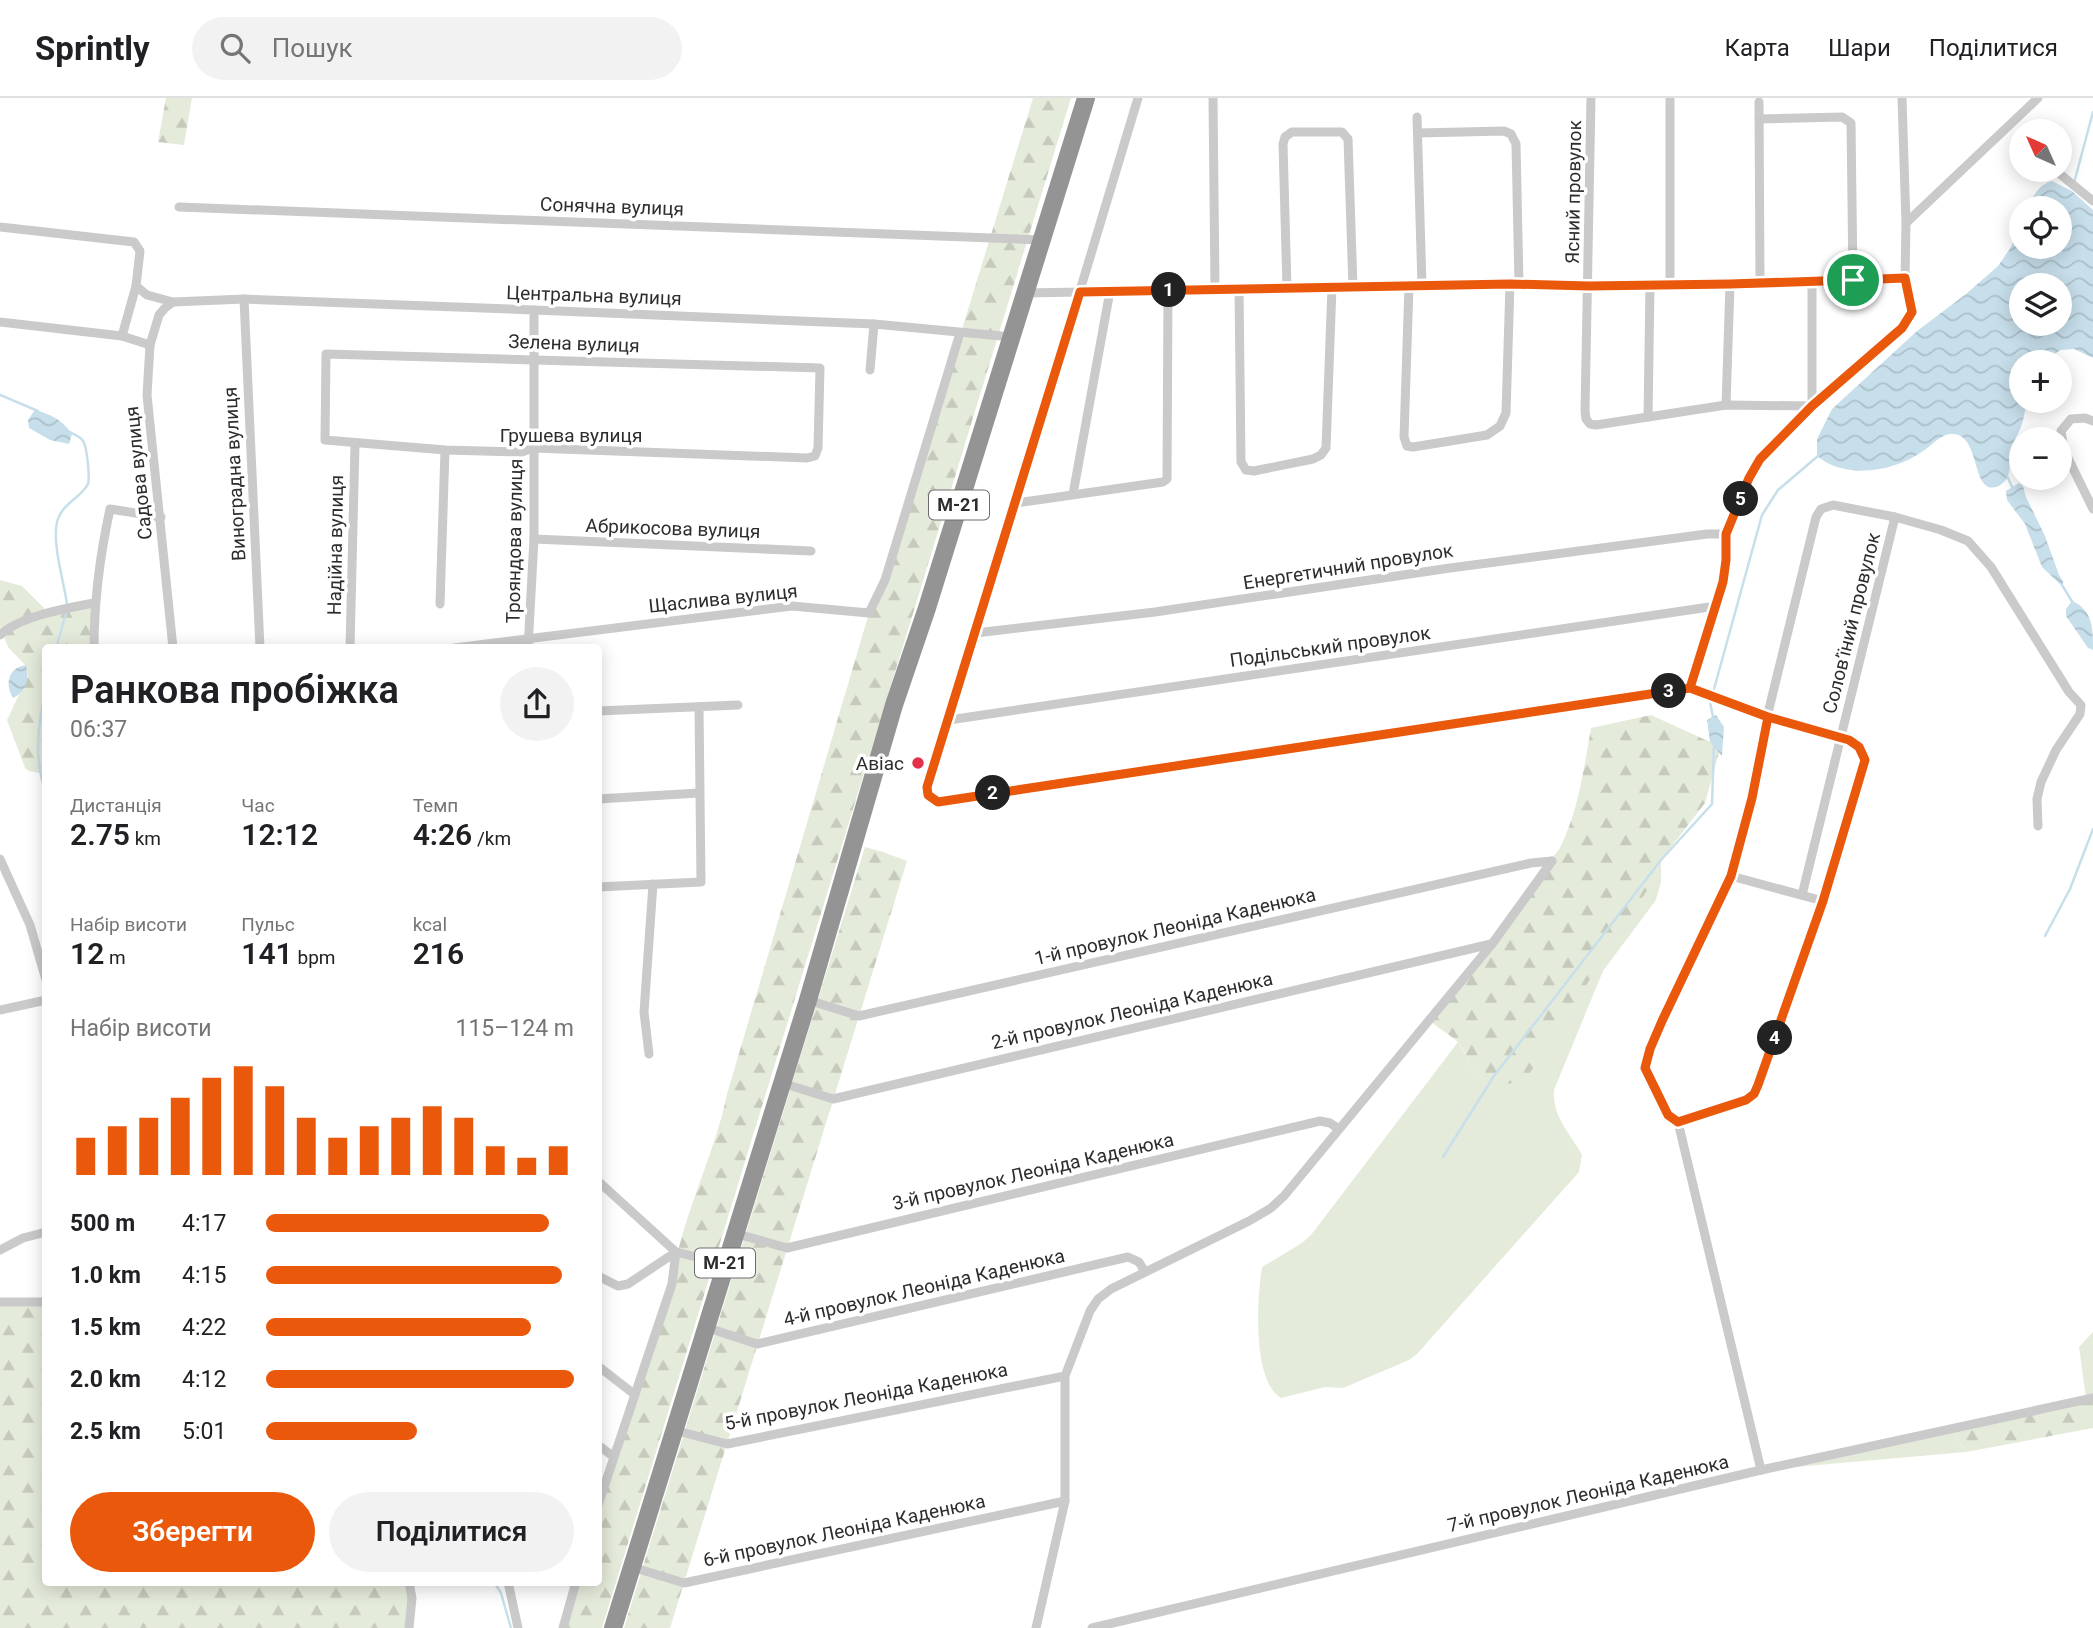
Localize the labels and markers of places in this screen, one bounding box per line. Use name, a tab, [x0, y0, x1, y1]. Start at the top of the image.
pin	[1823, 250, 1883, 310]
pin: 1	[1152, 272, 1186, 308]
pin: 5	[1724, 482, 1758, 516]
pin: 3	[1652, 674, 1686, 708]
place label: Авіас	[856, 752, 904, 775]
marker: Авіас	[910, 755, 926, 771]
pin: 2	[976, 776, 1010, 810]
pin: 4	[1758, 1020, 1792, 1056]

